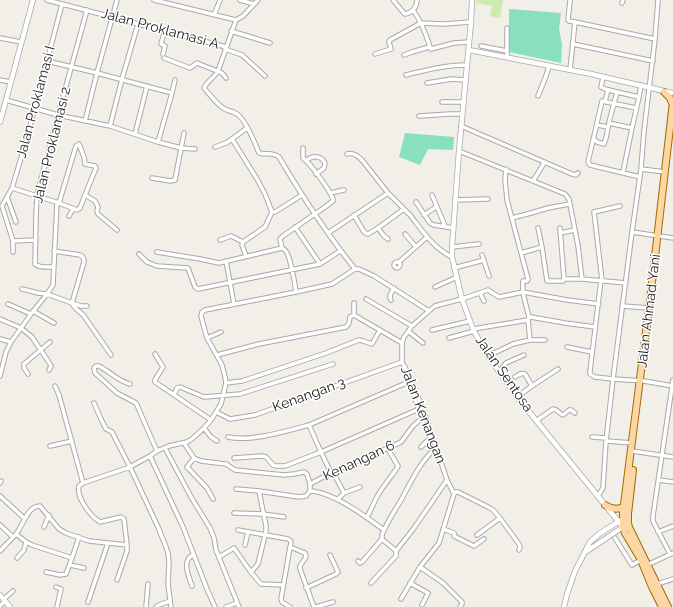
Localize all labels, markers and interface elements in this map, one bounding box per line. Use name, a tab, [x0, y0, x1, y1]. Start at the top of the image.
street label: Jalan Proklamasi A	[99, 5, 221, 53]
street label: Jalan Proklamasi I	[13, 44, 59, 160]
street label: Jalan Proklamasi 2	[29, 85, 75, 205]
street label: Jalan Ahmad Yani	[634, 253, 664, 369]
street label: Jalan Sentosa	[471, 333, 537, 415]
street label: Jalan Kenangan	[397, 364, 449, 466]
street label: Kenangan 3	[270, 374, 348, 416]
street label: Kenangan 6	[320, 437, 398, 485]

